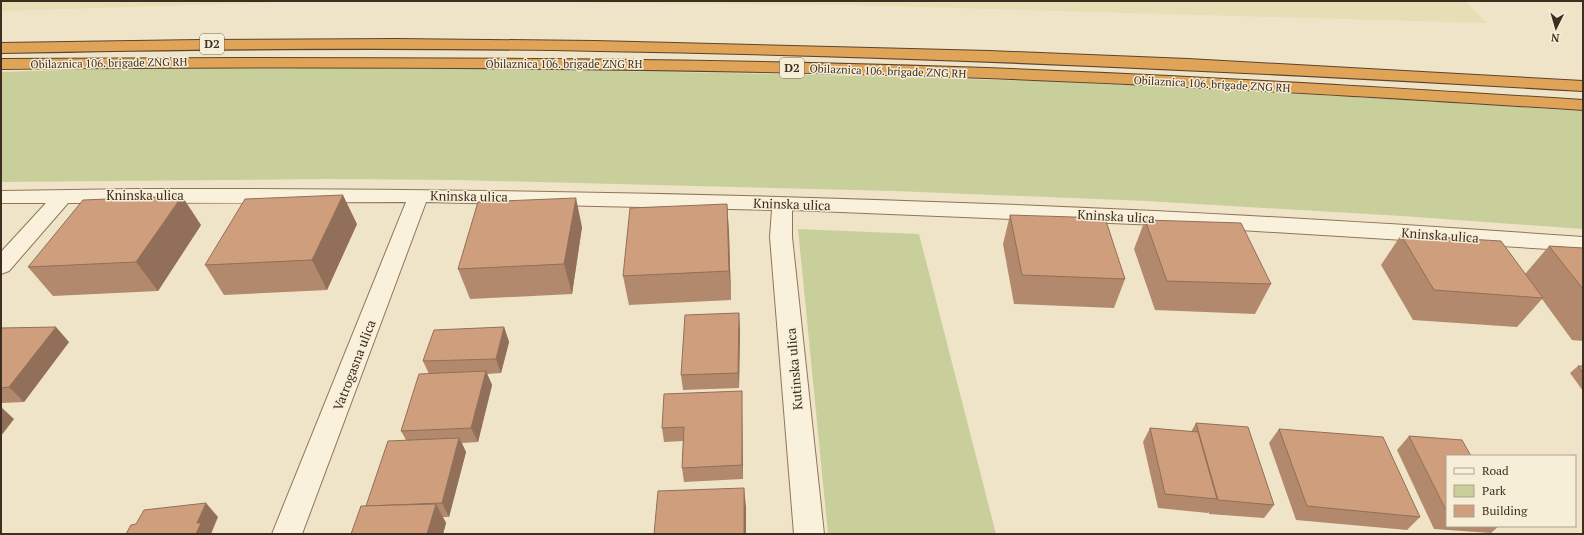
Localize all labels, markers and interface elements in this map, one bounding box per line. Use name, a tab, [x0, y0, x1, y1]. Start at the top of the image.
north arrow	[1536, 8, 1576, 48]
text: N	[1550, 31, 1560, 45]
road number: D2	[200, 34, 224, 54]
street label: Obilaznica 106. brigade ZNG RH	[30, 55, 188, 71]
street label: Obilaznica 106. brigade ZNG RH	[486, 57, 642, 71]
road number: D2	[780, 58, 804, 78]
street label: Obilaznica 106. brigade ZNG RH	[809, 61, 967, 81]
street label: Obilaznica 106. brigade ZNG RH	[1133, 73, 1291, 95]
street label: Kninska ulica	[106, 186, 184, 204]
street label: Kninska ulica	[430, 186, 508, 206]
street label: Kninska ulica	[753, 194, 832, 214]
street label: Kninska ulica	[1077, 205, 1156, 227]
street label: Kninska ulica	[1401, 223, 1480, 247]
street label: Vatrogasna ulica	[328, 317, 380, 413]
street label: Kutinska ulica	[781, 327, 807, 411]
legend	[1446, 455, 1576, 527]
text: Road	[1482, 463, 1509, 478]
text: Park	[1482, 483, 1507, 498]
text: Building	[1482, 503, 1528, 518]

